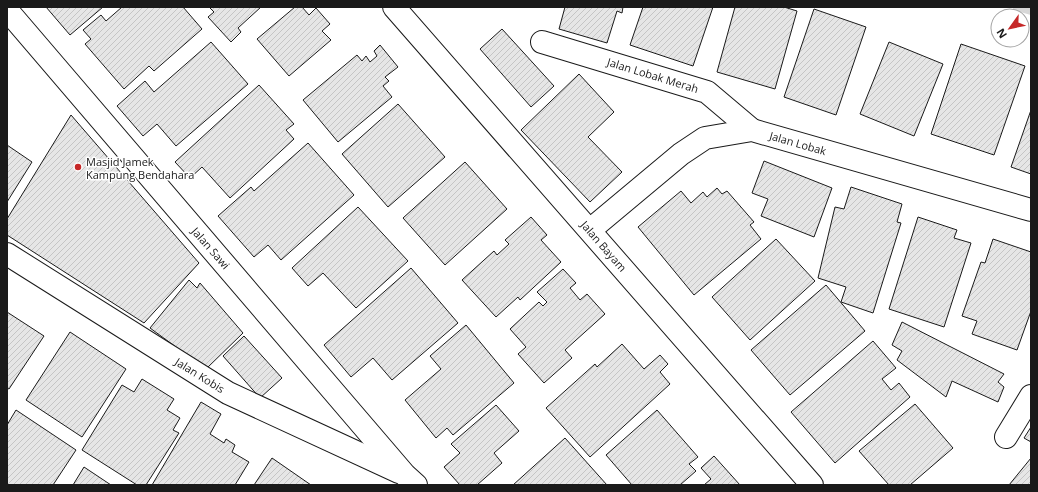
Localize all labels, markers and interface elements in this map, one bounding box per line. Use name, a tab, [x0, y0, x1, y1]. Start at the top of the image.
north arrow	[990, 8, 1030, 48]
text: N	[992, 26, 1010, 42]
street label: Jalan Lobak Merah	[605, 54, 701, 96]
street label: Jalan Lobak	[767, 127, 828, 158]
place label: Masjid Jamek Kampung Bendahara	[86, 154, 194, 182]
marker: Masjid Jamek Kampung Bendahara	[73, 162, 83, 172]
street label: Jalan Bayam	[577, 217, 630, 275]
street label: Jalan Sawi	[188, 223, 233, 272]
street label: Jalan Kobis	[172, 353, 228, 396]

